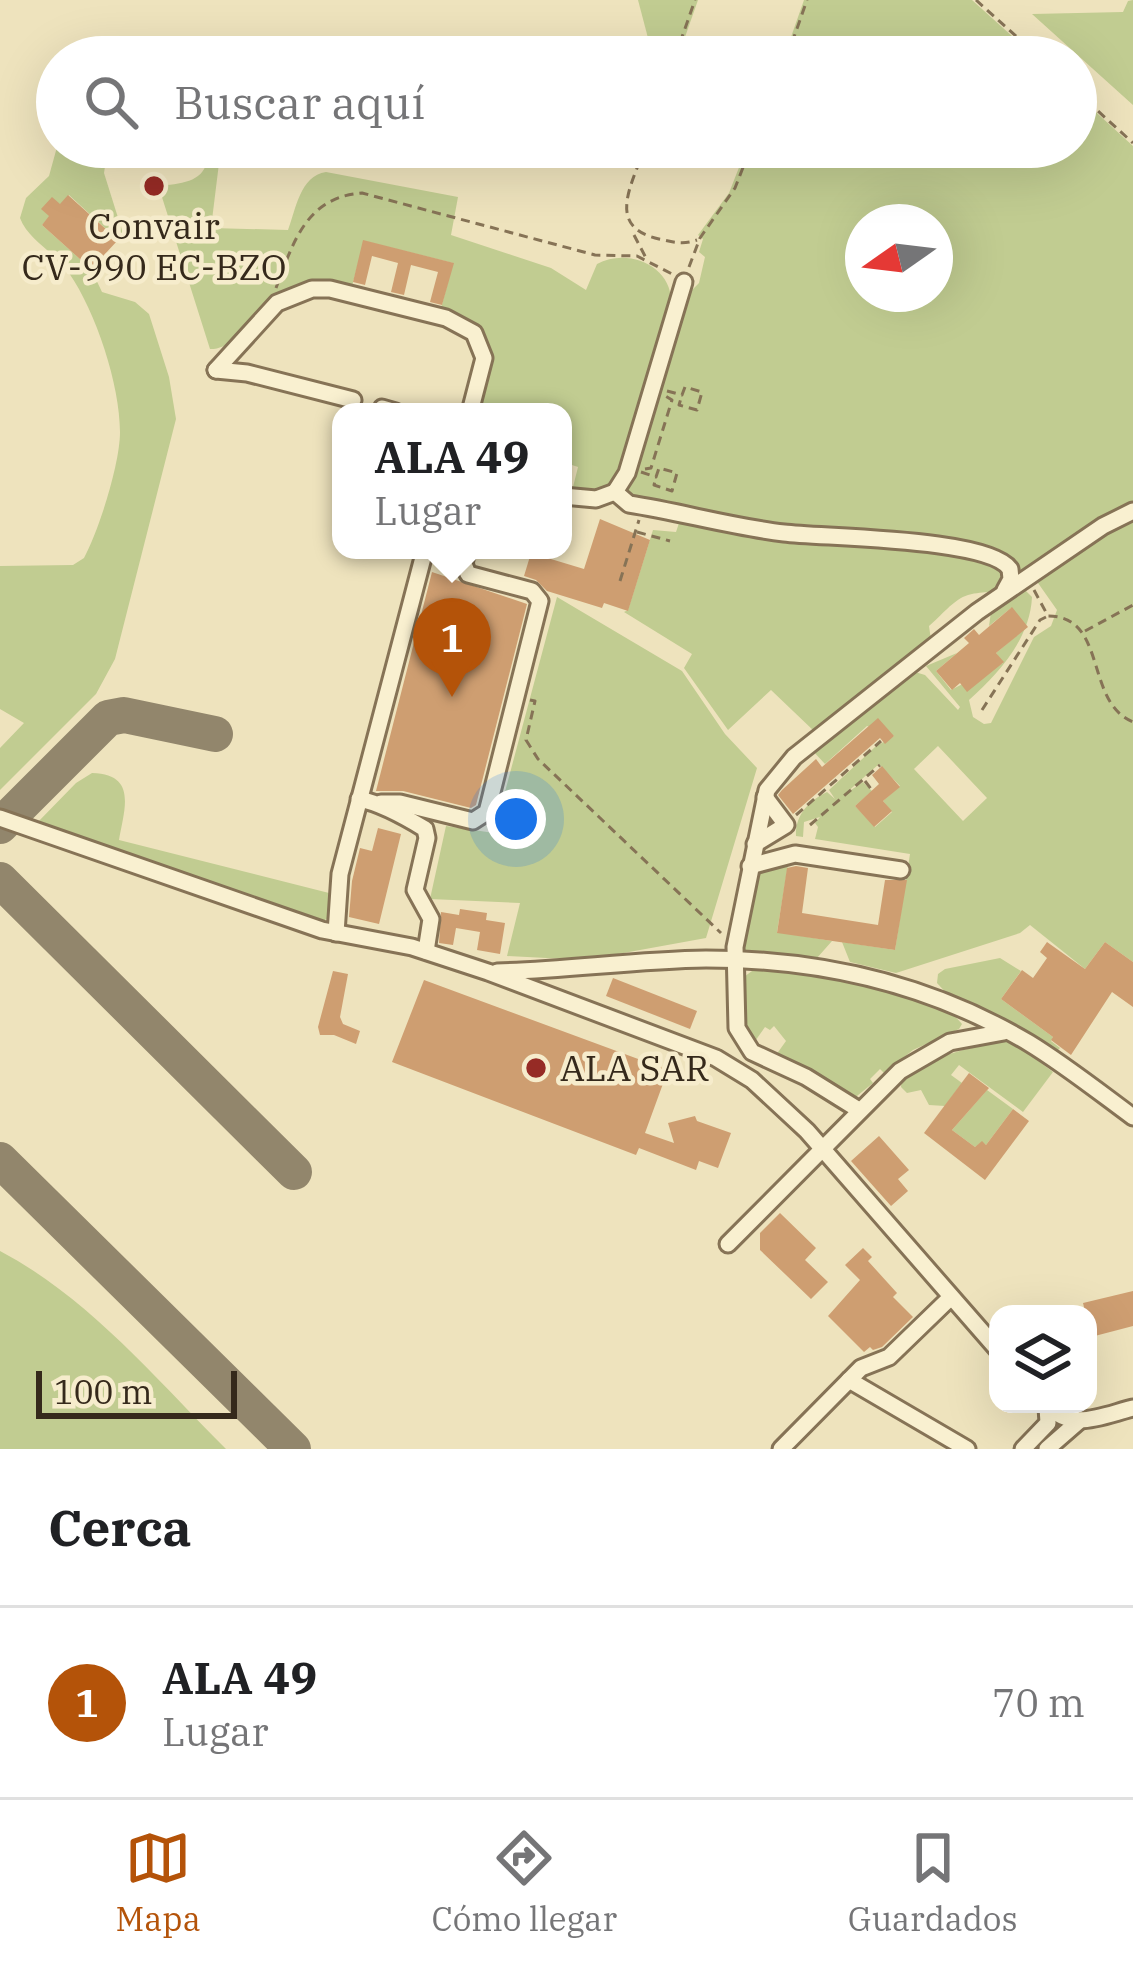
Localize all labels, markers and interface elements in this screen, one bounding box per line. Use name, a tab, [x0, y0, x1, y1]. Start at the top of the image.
search box	[36, 36, 1097, 168]
icon: search	[78, 69, 144, 135]
text: Buscar aquí	[174, 73, 425, 131]
marker: Convair CV-990 EC-BZO	[141, 173, 167, 199]
place label: Convair CV-990 EC-BZO	[21, 202, 287, 290]
north arrow	[845, 204, 953, 312]
popup	[332, 403, 572, 559]
text: ALA 49	[374, 427, 530, 485]
text: Lugar	[374, 485, 481, 536]
pin: 1	[413, 598, 491, 697]
your location	[486, 789, 546, 849]
place label: ALA SAR	[560, 1044, 709, 1091]
marker: ALA SAR	[523, 1055, 549, 1081]
map controls	[989, 1305, 1097, 1413]
button: layers	[989, 1305, 1097, 1413]
scale bar	[36, 1365, 237, 1418]
text: 100 m	[54, 1370, 153, 1413]
text: Cerca	[48, 1494, 192, 1560]
text: ALA 49	[162, 1648, 317, 1706]
text: 1	[75, 1677, 99, 1728]
text: 70 m	[992, 1677, 1085, 1728]
text: Lugar	[162, 1706, 269, 1757]
tab: Mapa	[115, 1825, 201, 1940]
tab: Cómo llegar	[432, 1825, 617, 1940]
tab: Guardados	[848, 1825, 1018, 1940]

